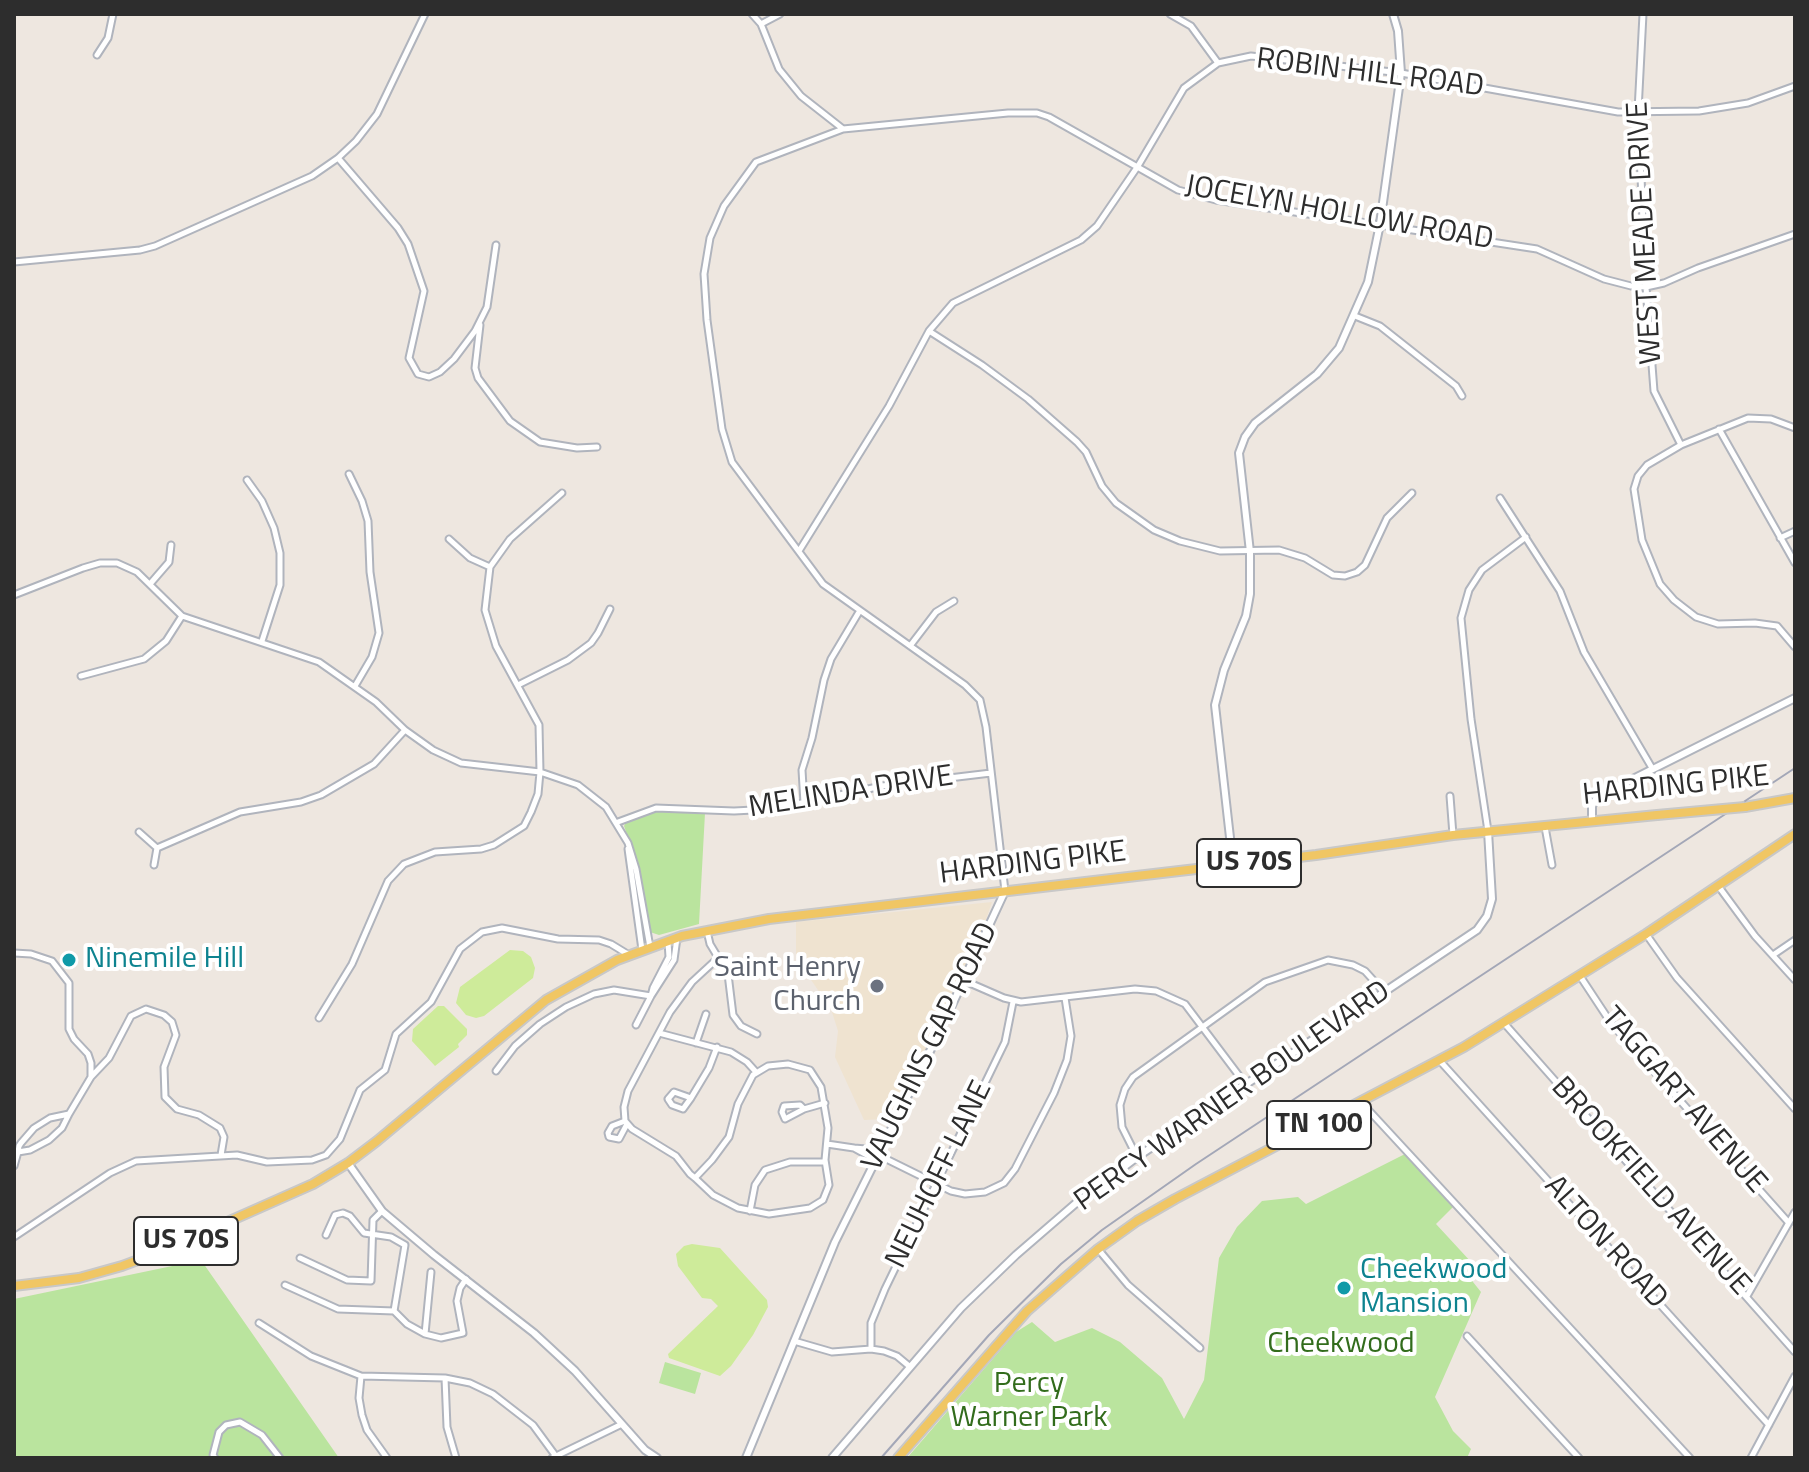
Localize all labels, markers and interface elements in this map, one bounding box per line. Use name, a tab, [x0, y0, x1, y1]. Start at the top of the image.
street label: ROBIN HILL ROAD	[1254, 42, 1486, 106]
street label: WEST MEADE DRIVE	[1621, 101, 1671, 365]
street label: JOCELYN HOLLOW ROAD	[1182, 169, 1496, 259]
street label: MELINDA DRIVE	[746, 759, 956, 827]
street label: HARDING PIKE	[1581, 759, 1771, 815]
street label: HARDING PIKE	[938, 835, 1128, 893]
road number: US 70S	[1197, 839, 1301, 887]
street label: VAUGHNS GAP ROAD	[855, 917, 1007, 1177]
place label: Ninemile Hill	[85, 942, 244, 978]
marker: Ninemile Hill	[60, 951, 78, 969]
place label: Saint Henry Church	[714, 951, 861, 1022]
street label: PERCY WARNER BOULEVARD	[1068, 974, 1398, 1220]
marker: Saint Henry Church	[868, 977, 886, 995]
street label: TAGGART AVENUE	[1592, 1001, 1774, 1201]
street label: BROOKFIELD AVENUE	[1543, 1071, 1757, 1303]
street label: NEUHOFF LANE	[879, 1076, 1001, 1274]
road number: TN 100	[1267, 1101, 1371, 1149]
street label: ALTON ROAD	[1536, 1169, 1674, 1317]
road number: US 70S	[134, 1217, 238, 1265]
place label: Cheekwood Mansion	[1360, 1253, 1507, 1324]
marker: Cheekwood Mansion	[1335, 1279, 1353, 1297]
park label: Cheekwood	[1267, 1327, 1415, 1363]
park label: Percy Warner Park	[950, 1367, 1108, 1438]

